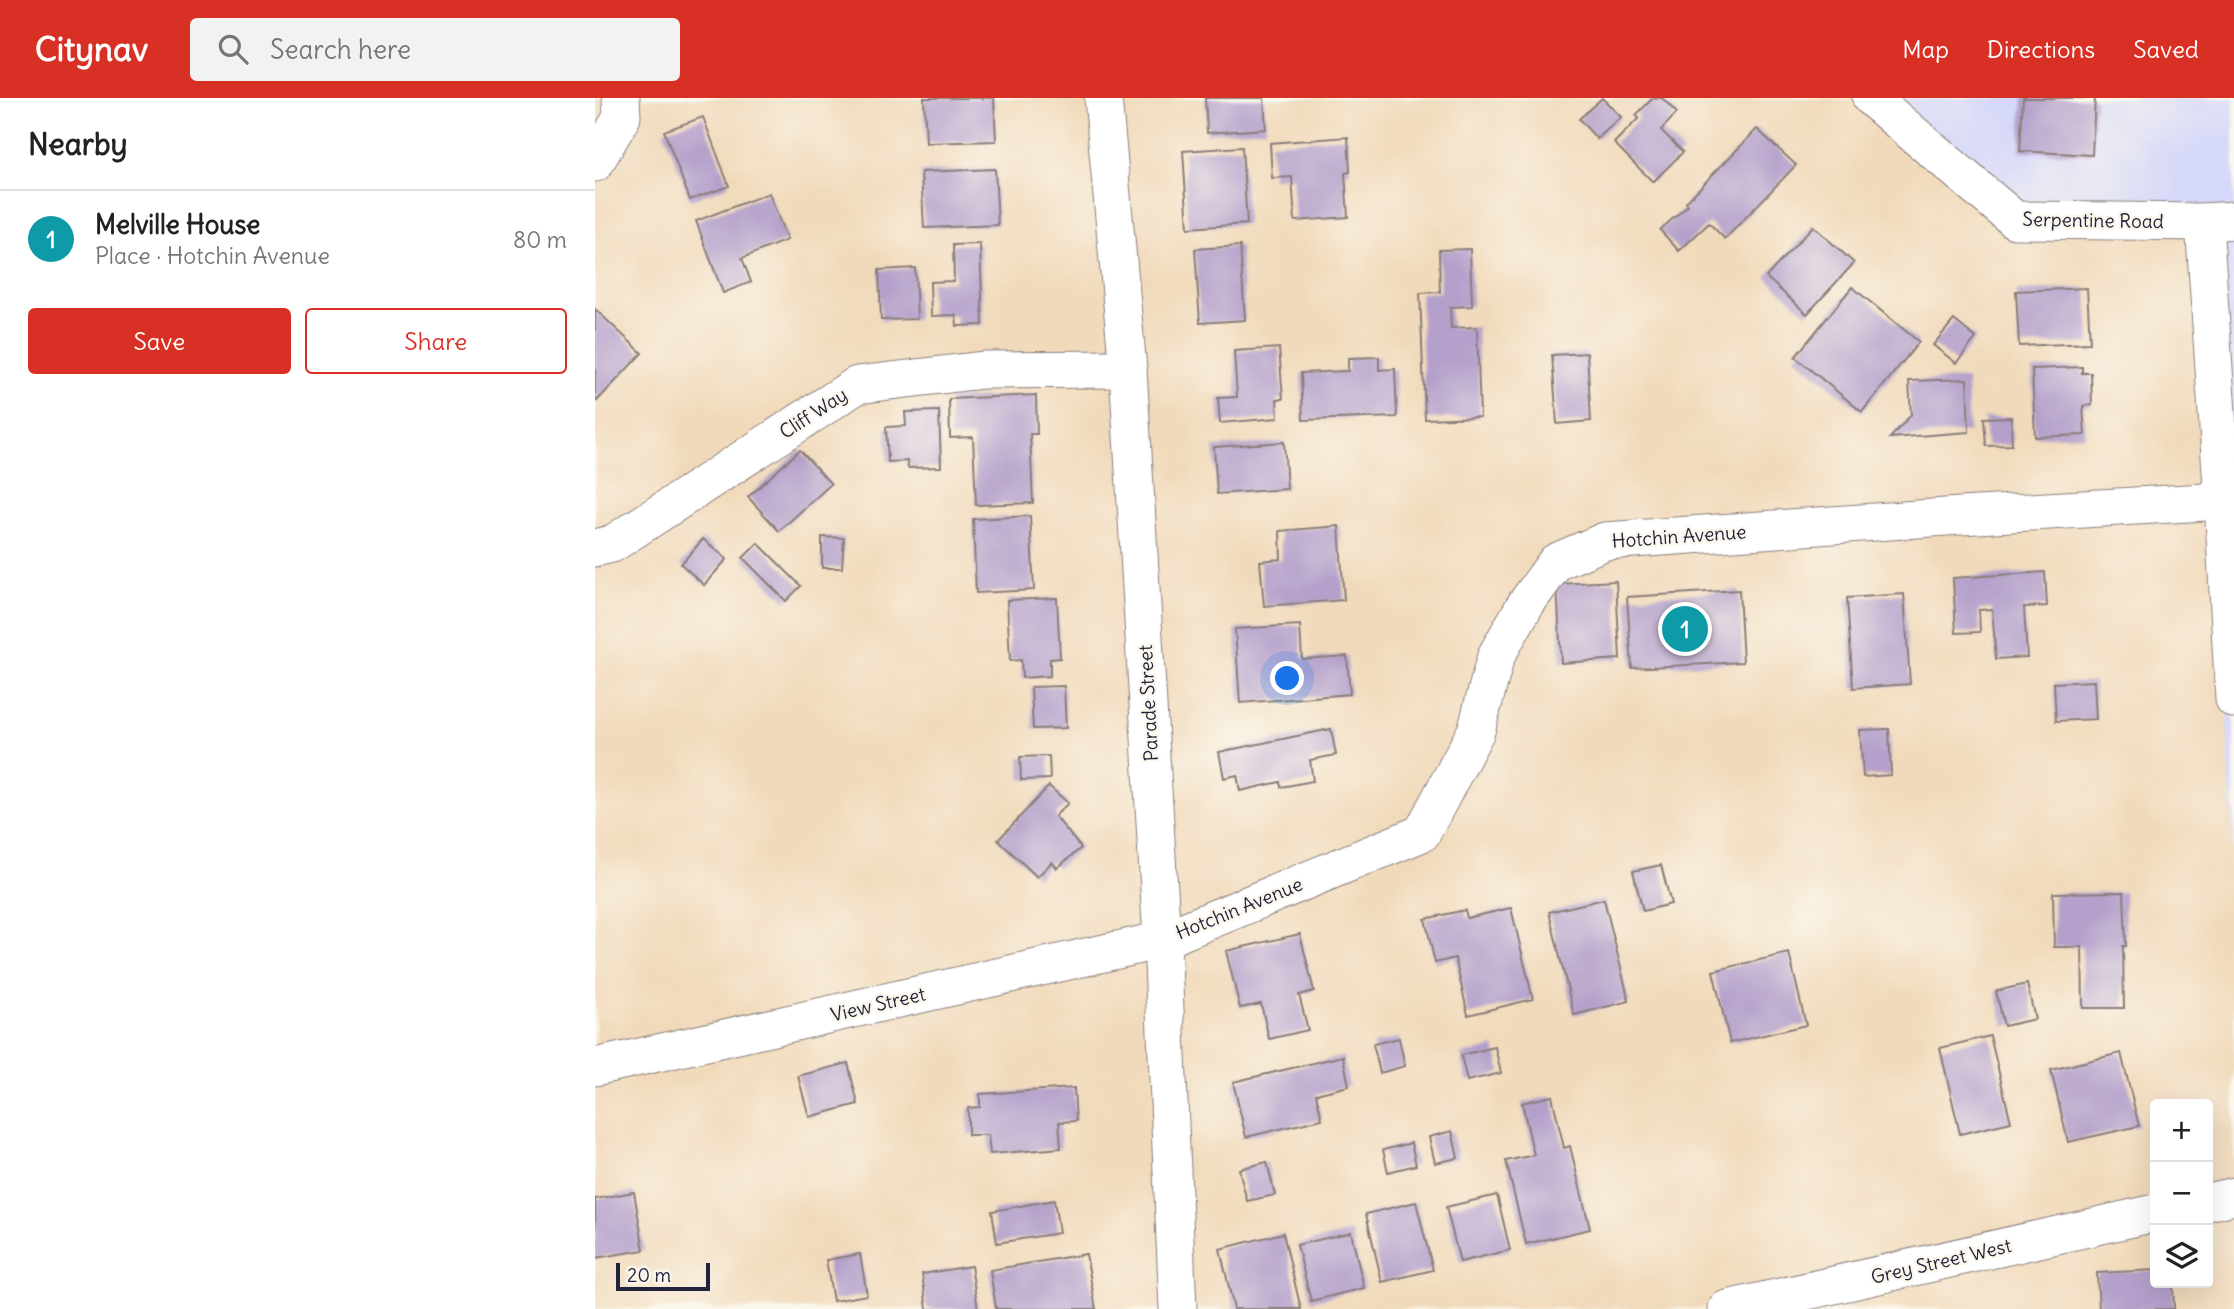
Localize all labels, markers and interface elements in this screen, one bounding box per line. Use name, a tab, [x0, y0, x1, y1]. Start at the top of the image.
search box	[190, 18, 680, 81]
text: Citynav	[35, 28, 148, 70]
icon: search	[214, 30, 252, 68]
text: Search here	[270, 33, 411, 66]
text: Map	[1902, 34, 1949, 64]
text: Directions	[1987, 34, 2095, 64]
text: Saved	[2133, 34, 2199, 64]
text: Nearby	[28, 125, 128, 163]
street label: Serpentine Road	[2022, 207, 2164, 233]
text: Melville House	[95, 208, 260, 241]
text: 1	[46, 225, 56, 254]
text: 80 m	[513, 225, 567, 254]
text: Place · Hotchin Avenue	[95, 241, 330, 270]
button: Save	[28, 308, 291, 374]
button: Share	[305, 308, 567, 374]
street label: Cliff Way	[775, 382, 851, 444]
street label: Hotchin Avenue	[1611, 519, 1747, 553]
pin: 1	[1662, 603, 1708, 655]
street label: Parade Street	[1133, 644, 1163, 762]
your location	[1270, 661, 1304, 695]
street label: Hotchin Avenue	[1172, 872, 1306, 944]
street label: View Street	[828, 981, 928, 1027]
map controls	[2150, 1099, 2213, 1288]
button: +	[2150, 1099, 2213, 1162]
button: −	[2150, 1162, 2213, 1225]
button: layers	[2150, 1225, 2213, 1288]
street label: Grey Street West	[1868, 1233, 2014, 1289]
scale bar	[616, 1260, 711, 1292]
text: 20 m	[627, 1263, 671, 1287]

